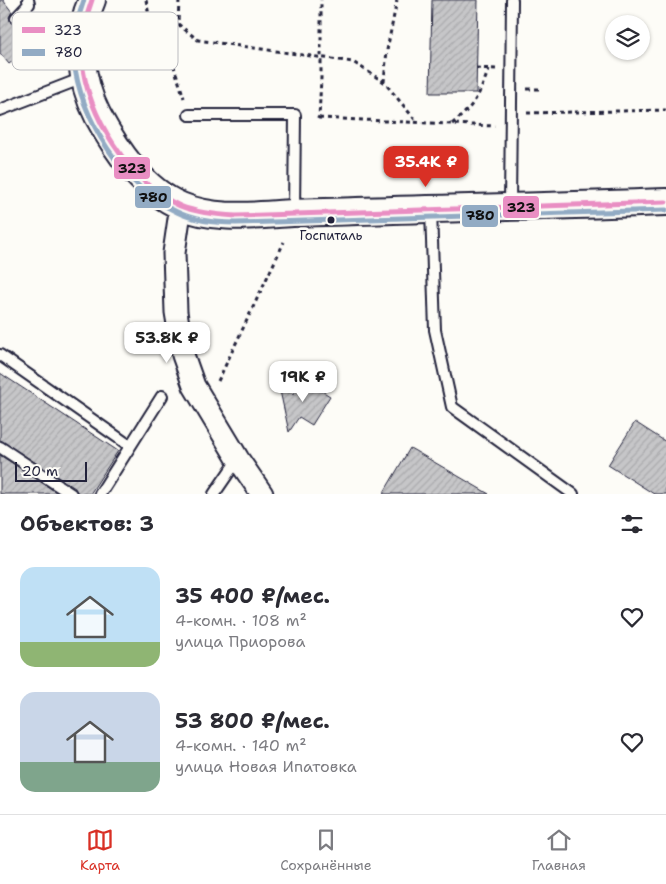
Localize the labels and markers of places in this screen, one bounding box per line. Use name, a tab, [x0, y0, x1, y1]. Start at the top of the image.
pin: 35.4K ₽	[380, 146, 472, 188]
marker: Госпиталь	[326, 215, 336, 225]
place label: Госпиталь	[300, 227, 363, 244]
pin: 53.8K ₽	[121, 322, 213, 364]
pin: 19K ₽	[268, 360, 338, 403]

